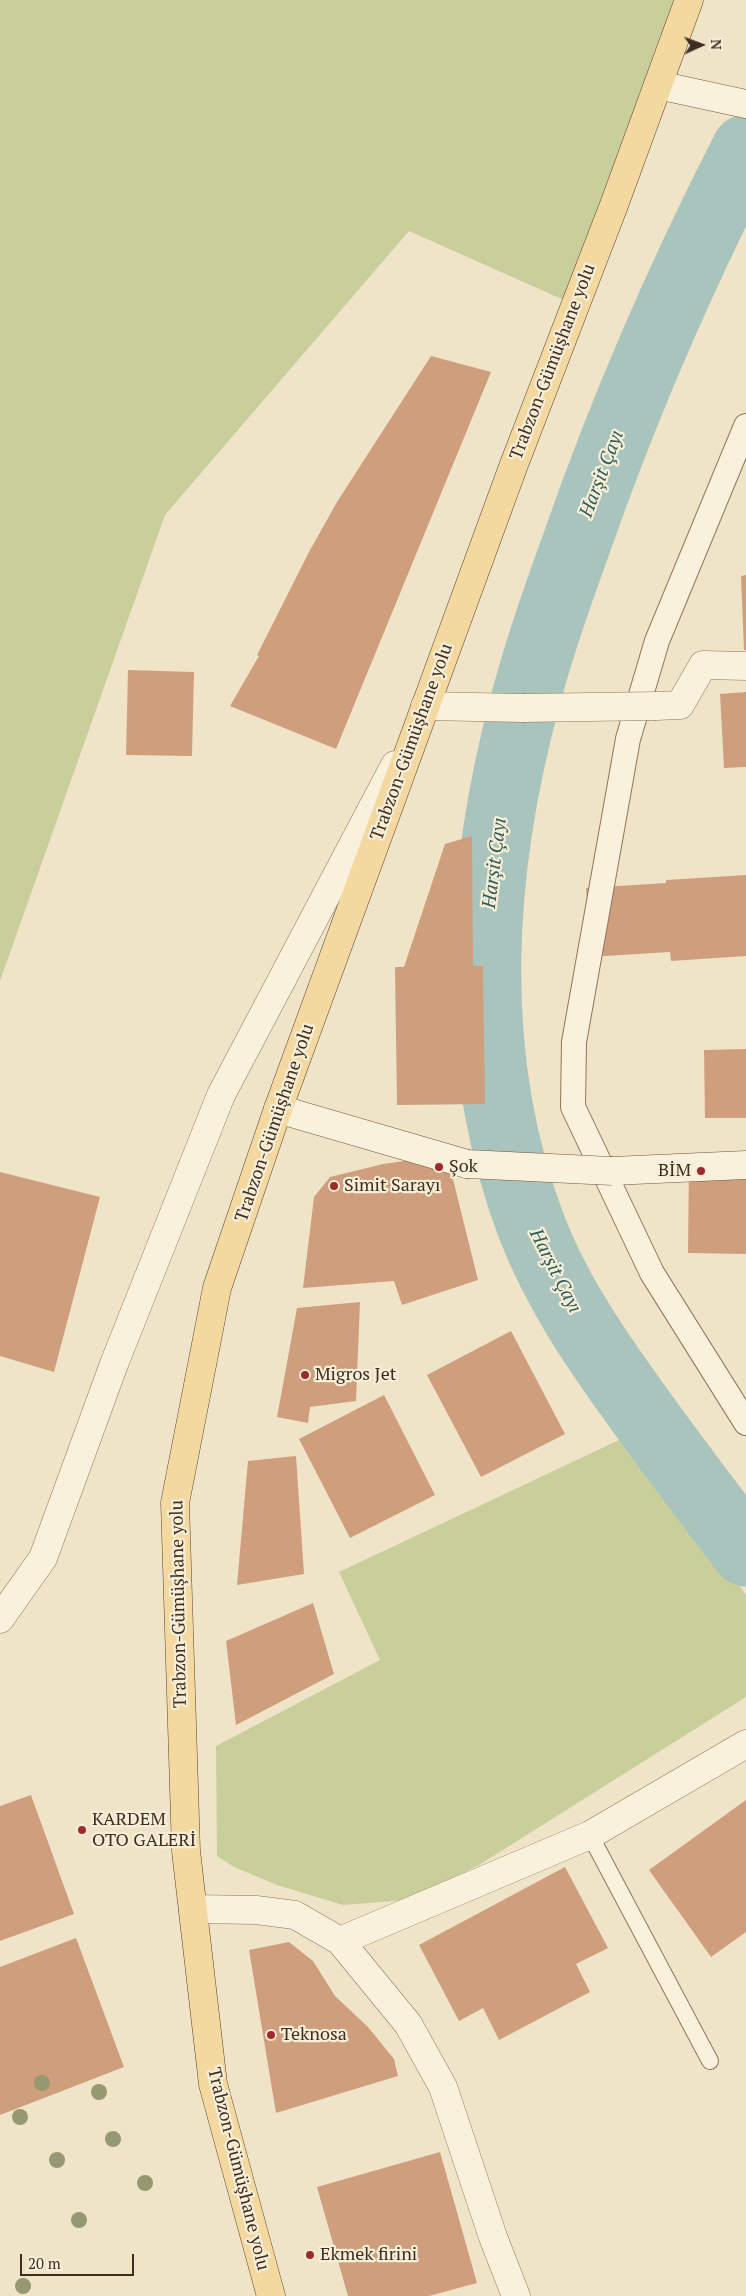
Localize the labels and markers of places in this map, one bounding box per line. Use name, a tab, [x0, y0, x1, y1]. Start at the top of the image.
place label: Şok	[449, 1156, 478, 1178]
place label: BİM	[658, 1160, 691, 1182]
marker: Şok	[433, 1161, 445, 1173]
marker: BİM	[695, 1165, 707, 1177]
place label: Simit Sarayı	[344, 1175, 440, 1197]
marker: Simit Sarayı	[328, 1180, 340, 1192]
place label: Migros Jet	[315, 1364, 396, 1386]
marker: Migros Jet	[299, 1369, 311, 1381]
place label: KARDEM OTO GALERİ	[92, 1809, 196, 1852]
marker: KARDEM OTO GALERİ	[76, 1824, 88, 1836]
place label: Teknosa	[281, 2024, 347, 2046]
marker: Teknosa	[265, 2029, 277, 2041]
place label: Ekmek firini	[320, 2244, 417, 2266]
marker: Ekmek firini	[304, 2249, 316, 2261]

